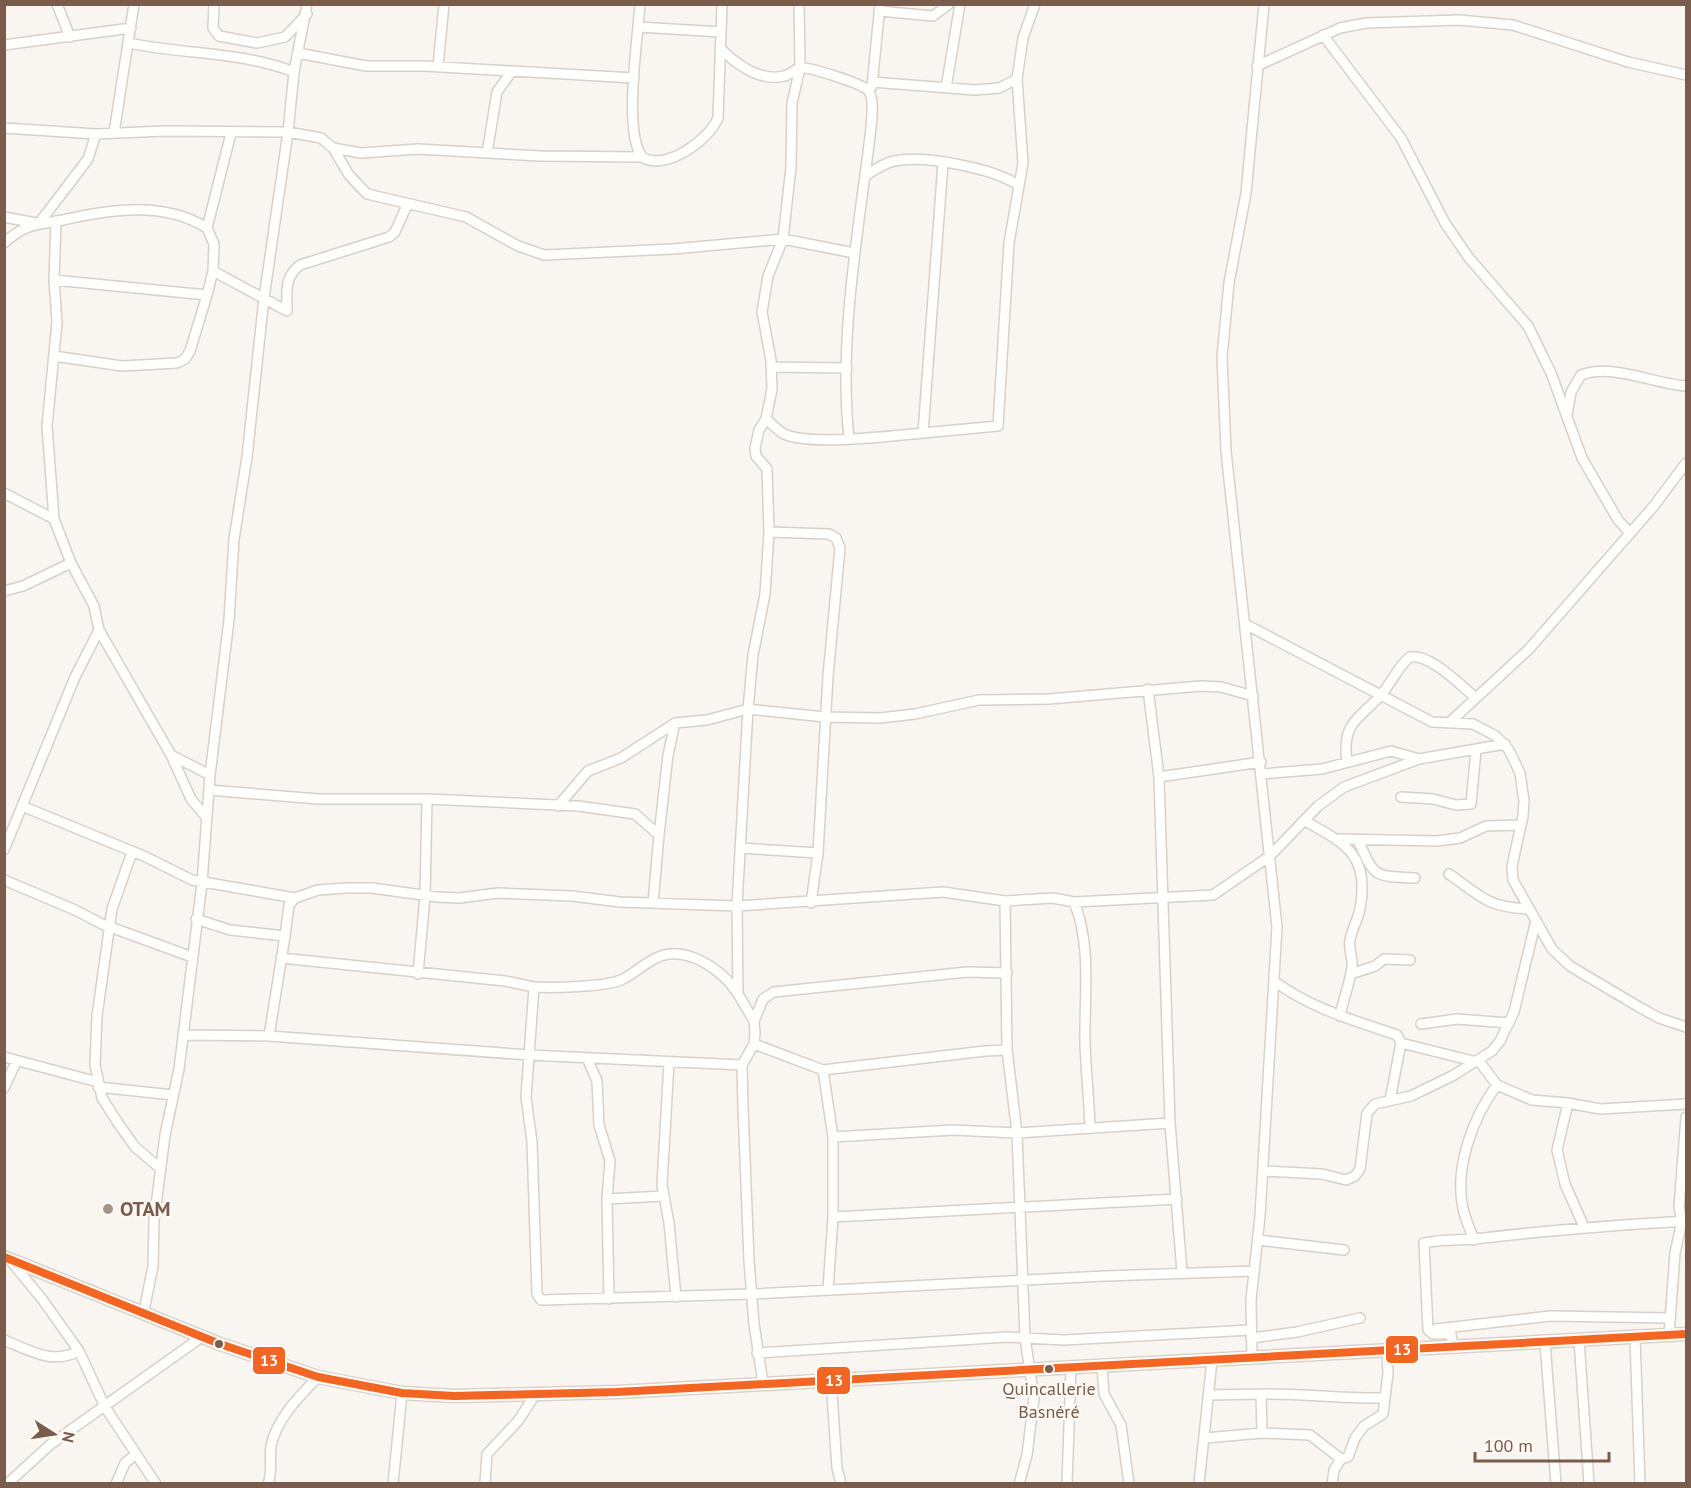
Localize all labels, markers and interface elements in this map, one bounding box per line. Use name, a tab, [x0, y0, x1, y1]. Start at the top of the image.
place label: OTAM	[120, 1196, 171, 1222]
marker: OTAM	[101, 1202, 115, 1216]
line badge: 13	[1385, 1335, 1419, 1364]
unlabelled marker	[213, 1338, 225, 1350]
text: 13	[1393, 1339, 1411, 1359]
line badge: 13	[252, 1346, 286, 1375]
text: 13	[260, 1350, 278, 1370]
marker: Quincallerie Basnéré	[1043, 1363, 1055, 1375]
line badge: 13	[816, 1366, 851, 1395]
text: 13	[825, 1370, 843, 1390]
place label: Quincallerie Basnéré	[1002, 1377, 1096, 1423]
north arrow	[24, 1404, 84, 1464]
scale bar	[1475, 1425, 1608, 1463]
text: N	[58, 1430, 80, 1444]
text: 100 m	[1484, 1434, 1533, 1457]

